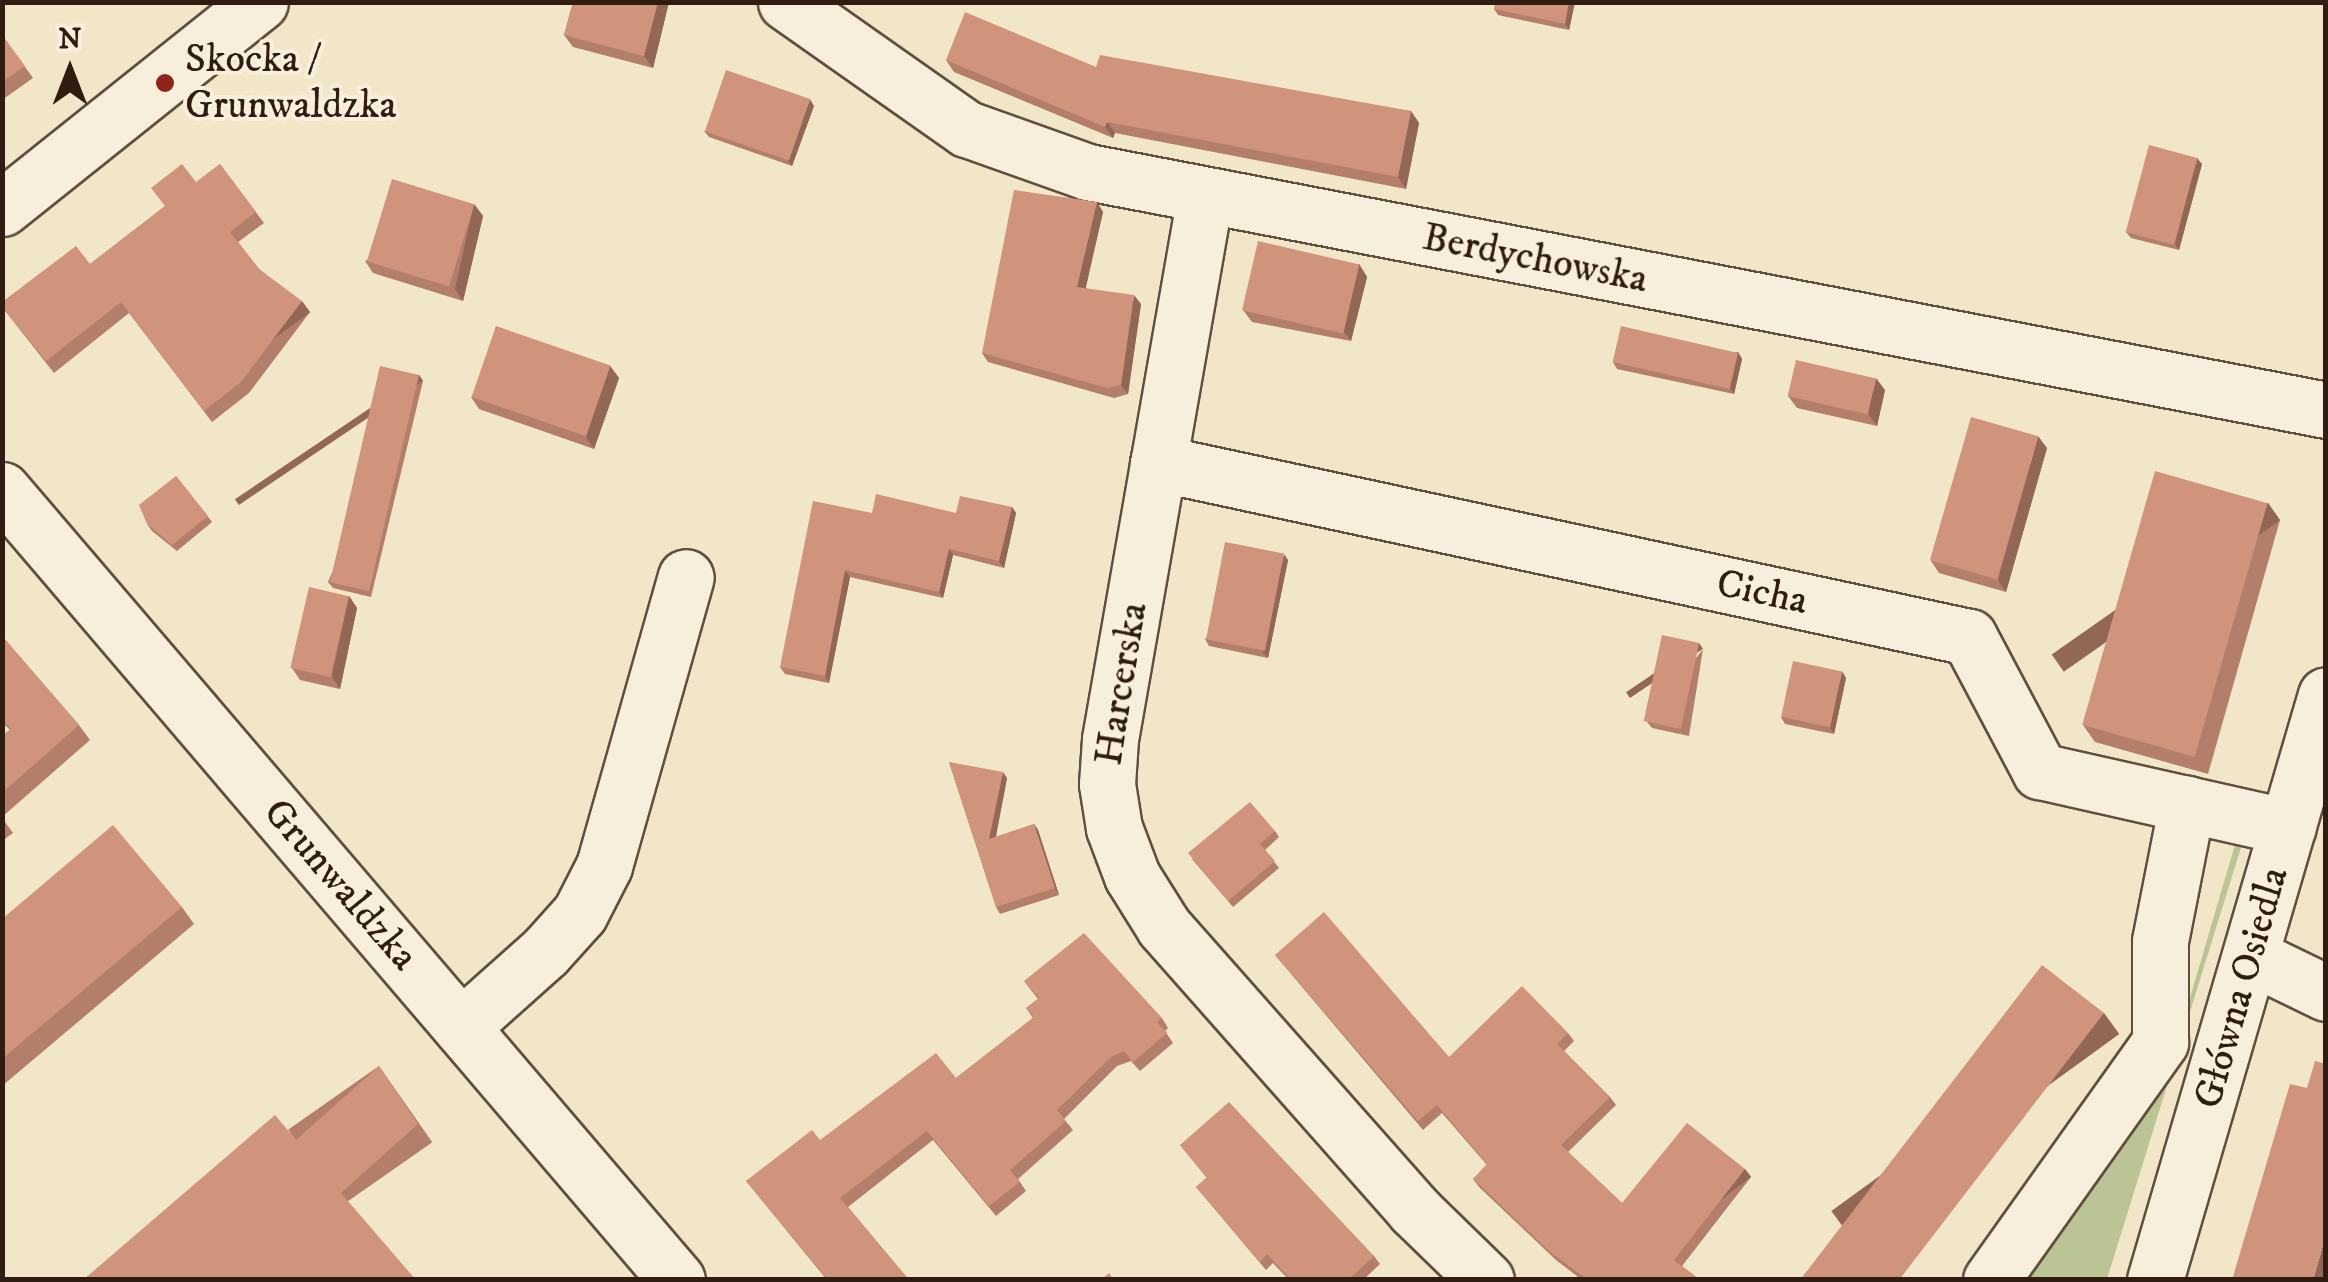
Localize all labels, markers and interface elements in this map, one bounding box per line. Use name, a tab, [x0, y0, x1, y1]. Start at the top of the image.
north arrow	[20, 20, 120, 120]
text: N	[59, 22, 81, 57]
place label: Skocka / Grunwaldzka	[185, 36, 397, 130]
marker: Skocka / Grunwaldzka	[154, 72, 176, 94]
street label: Berdychowska	[1418, 214, 1652, 304]
street label: Cicha	[1712, 560, 1812, 626]
street label: Harcerska	[1085, 599, 1159, 769]
street label: Grunwaldzka	[252, 789, 428, 981]
street label: Główna Osiedla	[2185, 862, 2299, 1114]

